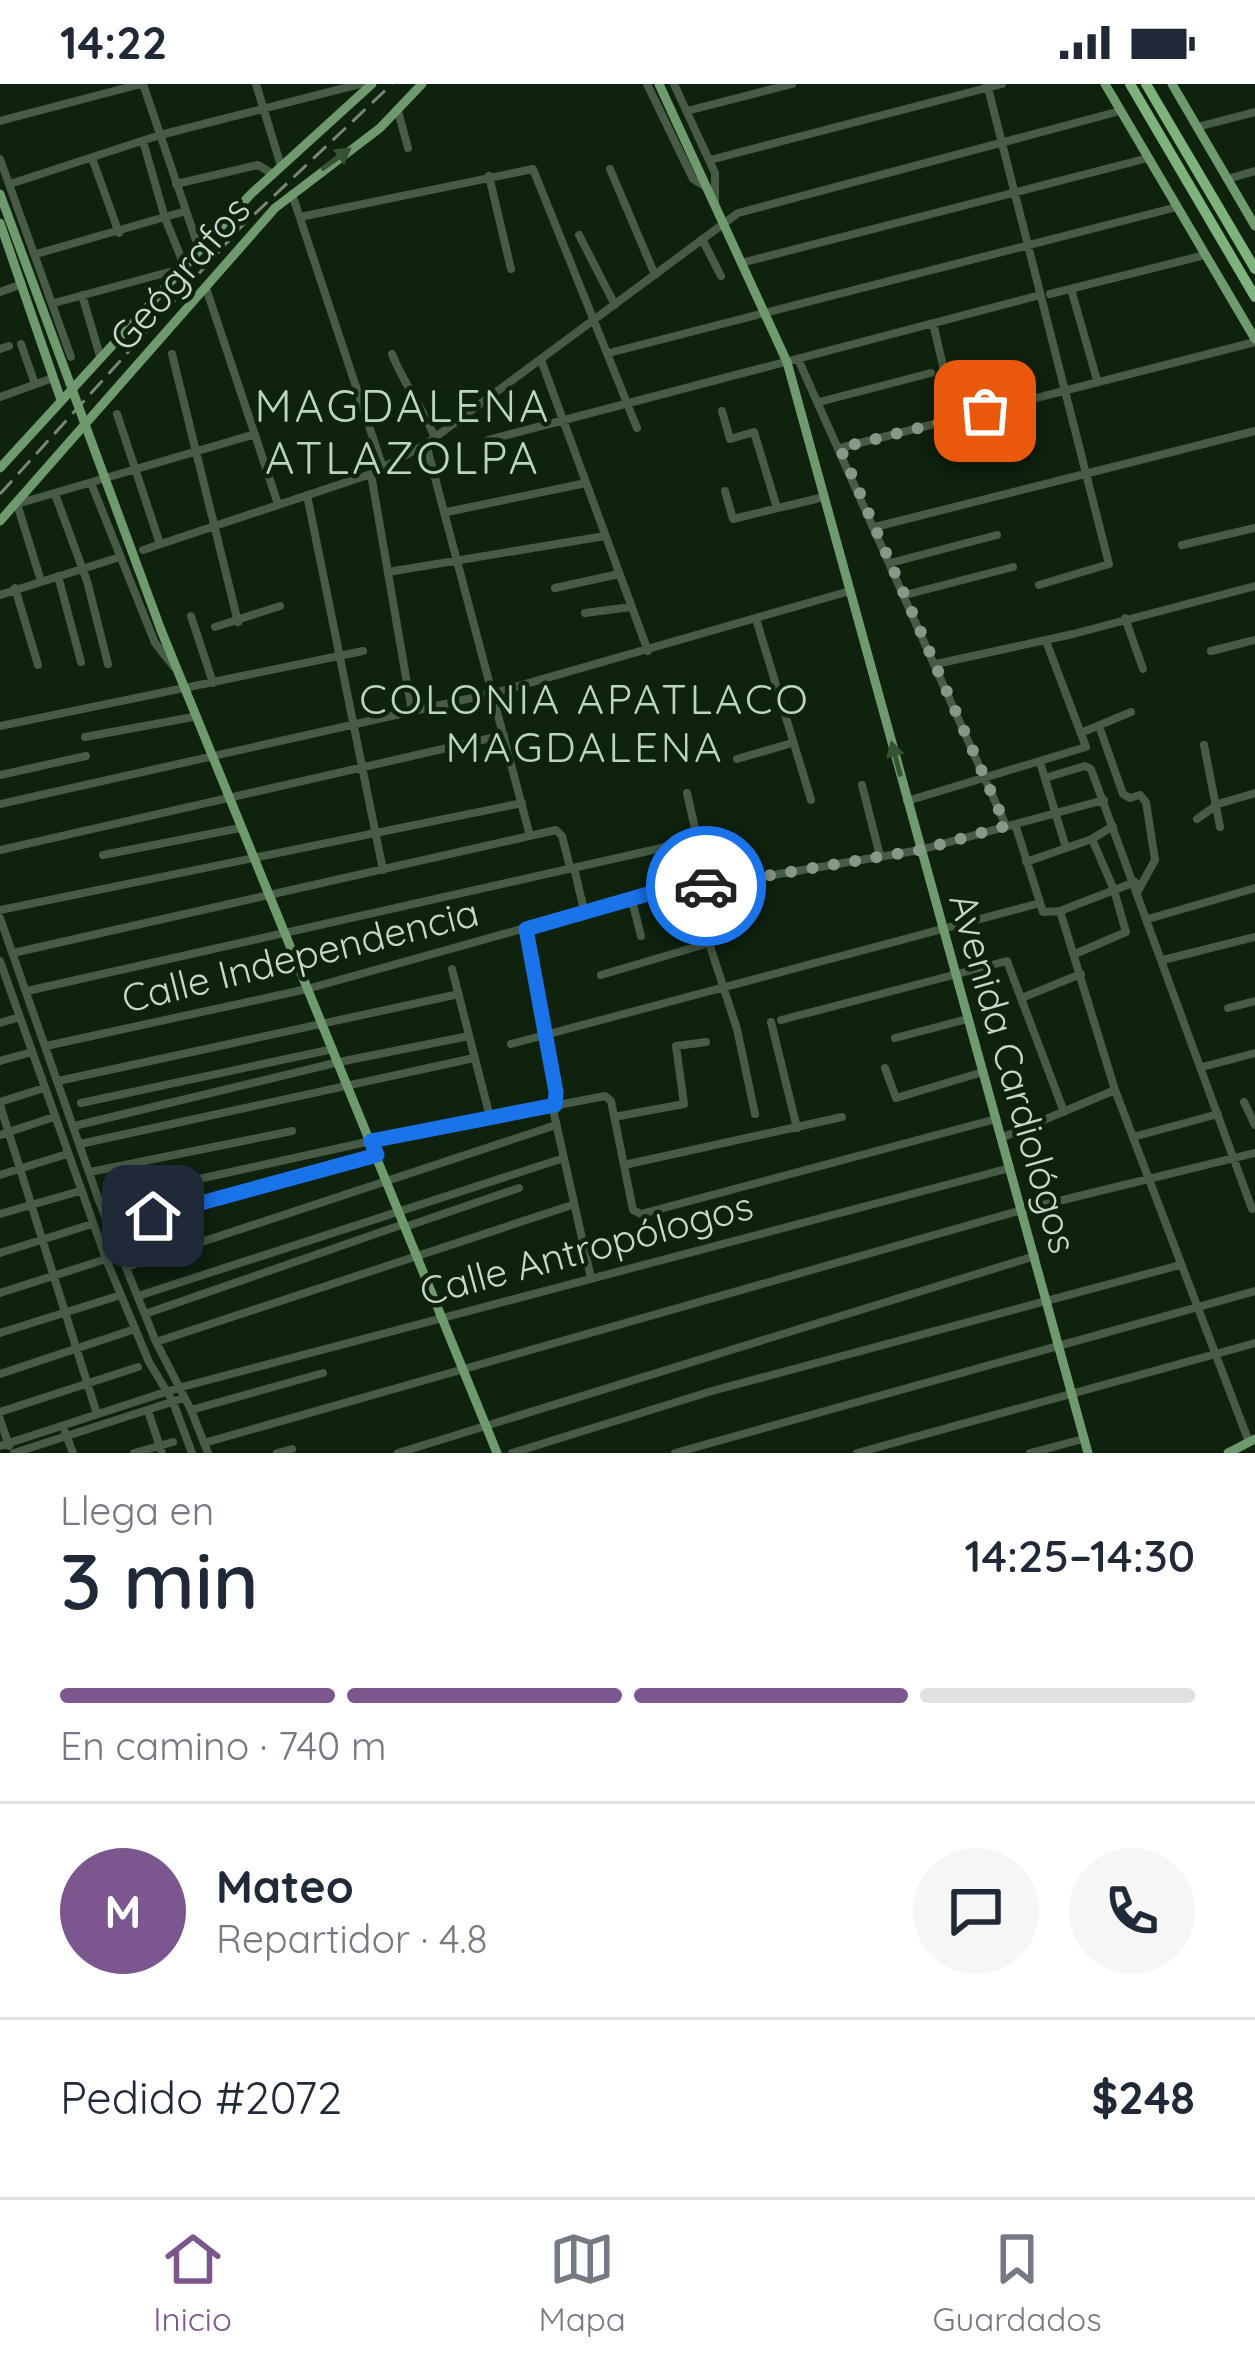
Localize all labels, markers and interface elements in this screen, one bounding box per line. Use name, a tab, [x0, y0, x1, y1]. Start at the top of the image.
text: 14:22	[60, 14, 167, 70]
one-way arrow	[320, 148, 352, 172]
street label: Geógrafos	[98, 185, 260, 361]
pin	[934, 360, 1036, 462]
district label: MAGDALENA ATLAZOLPA	[254, 377, 552, 485]
icon: bag	[952, 378, 1018, 444]
district label: COLONIA APATLACO MAGDALENA	[359, 672, 811, 773]
one-way arrow	[885, 740, 904, 777]
courier	[646, 826, 766, 946]
icon: car	[673, 853, 739, 919]
street label: Calle Independencia	[117, 887, 483, 1023]
street label: Avenida Cardiológos	[939, 887, 1089, 1259]
pin	[102, 1165, 204, 1267]
street label: Calle Antropólogos	[414, 1180, 758, 1316]
icon: home	[120, 1183, 186, 1249]
text: Llega en	[60, 1486, 214, 1535]
text: 14:25–14:30	[964, 1527, 1195, 1583]
text: 3 min	[60, 1531, 259, 1629]
text: En camino · 740 m	[60, 1721, 387, 1770]
button: chat	[913, 1848, 1039, 1974]
button: phone	[1069, 1848, 1195, 1974]
text: Mateo	[216, 1858, 354, 1914]
text: M	[105, 1883, 141, 1939]
text: Repartidor · 4.8	[216, 1914, 488, 1963]
text: Pedido #2072	[60, 2069, 342, 2125]
text: $248	[1091, 2069, 1195, 2125]
tab: Inicio	[153, 2226, 232, 2339]
tab: Mapa	[539, 2226, 626, 2339]
tab: Guardados	[933, 2226, 1102, 2339]

